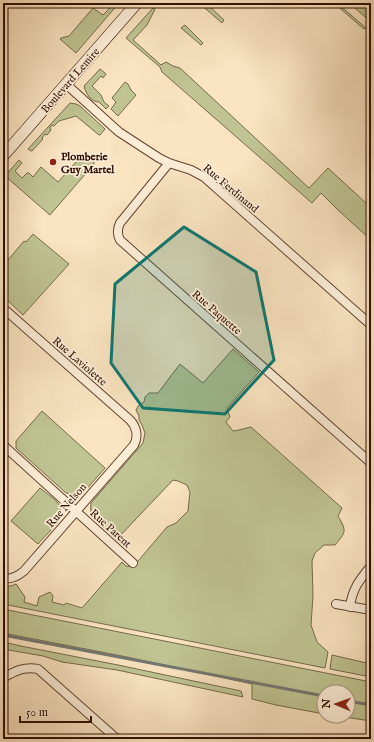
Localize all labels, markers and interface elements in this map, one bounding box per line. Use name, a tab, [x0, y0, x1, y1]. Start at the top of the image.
street label: Boulevard Lemire	[38, 45, 103, 116]
place label: Plomberie Guy Martel	[61, 150, 115, 177]
marker: Plomberie Guy Martel	[48, 157, 58, 167]
street label: Rue Ferdinand	[200, 161, 261, 216]
street label: Rue Paquette	[189, 287, 244, 338]
street label: Rue Laviolette	[49, 334, 110, 389]
street label: Rue Nelson	[44, 480, 90, 531]
street label: Rue Parent	[87, 506, 134, 551]
north arrow	[316, 684, 356, 724]
scale bar	[20, 698, 91, 724]
text: N	[320, 698, 334, 710]
text: 50 m	[26, 705, 48, 720]

